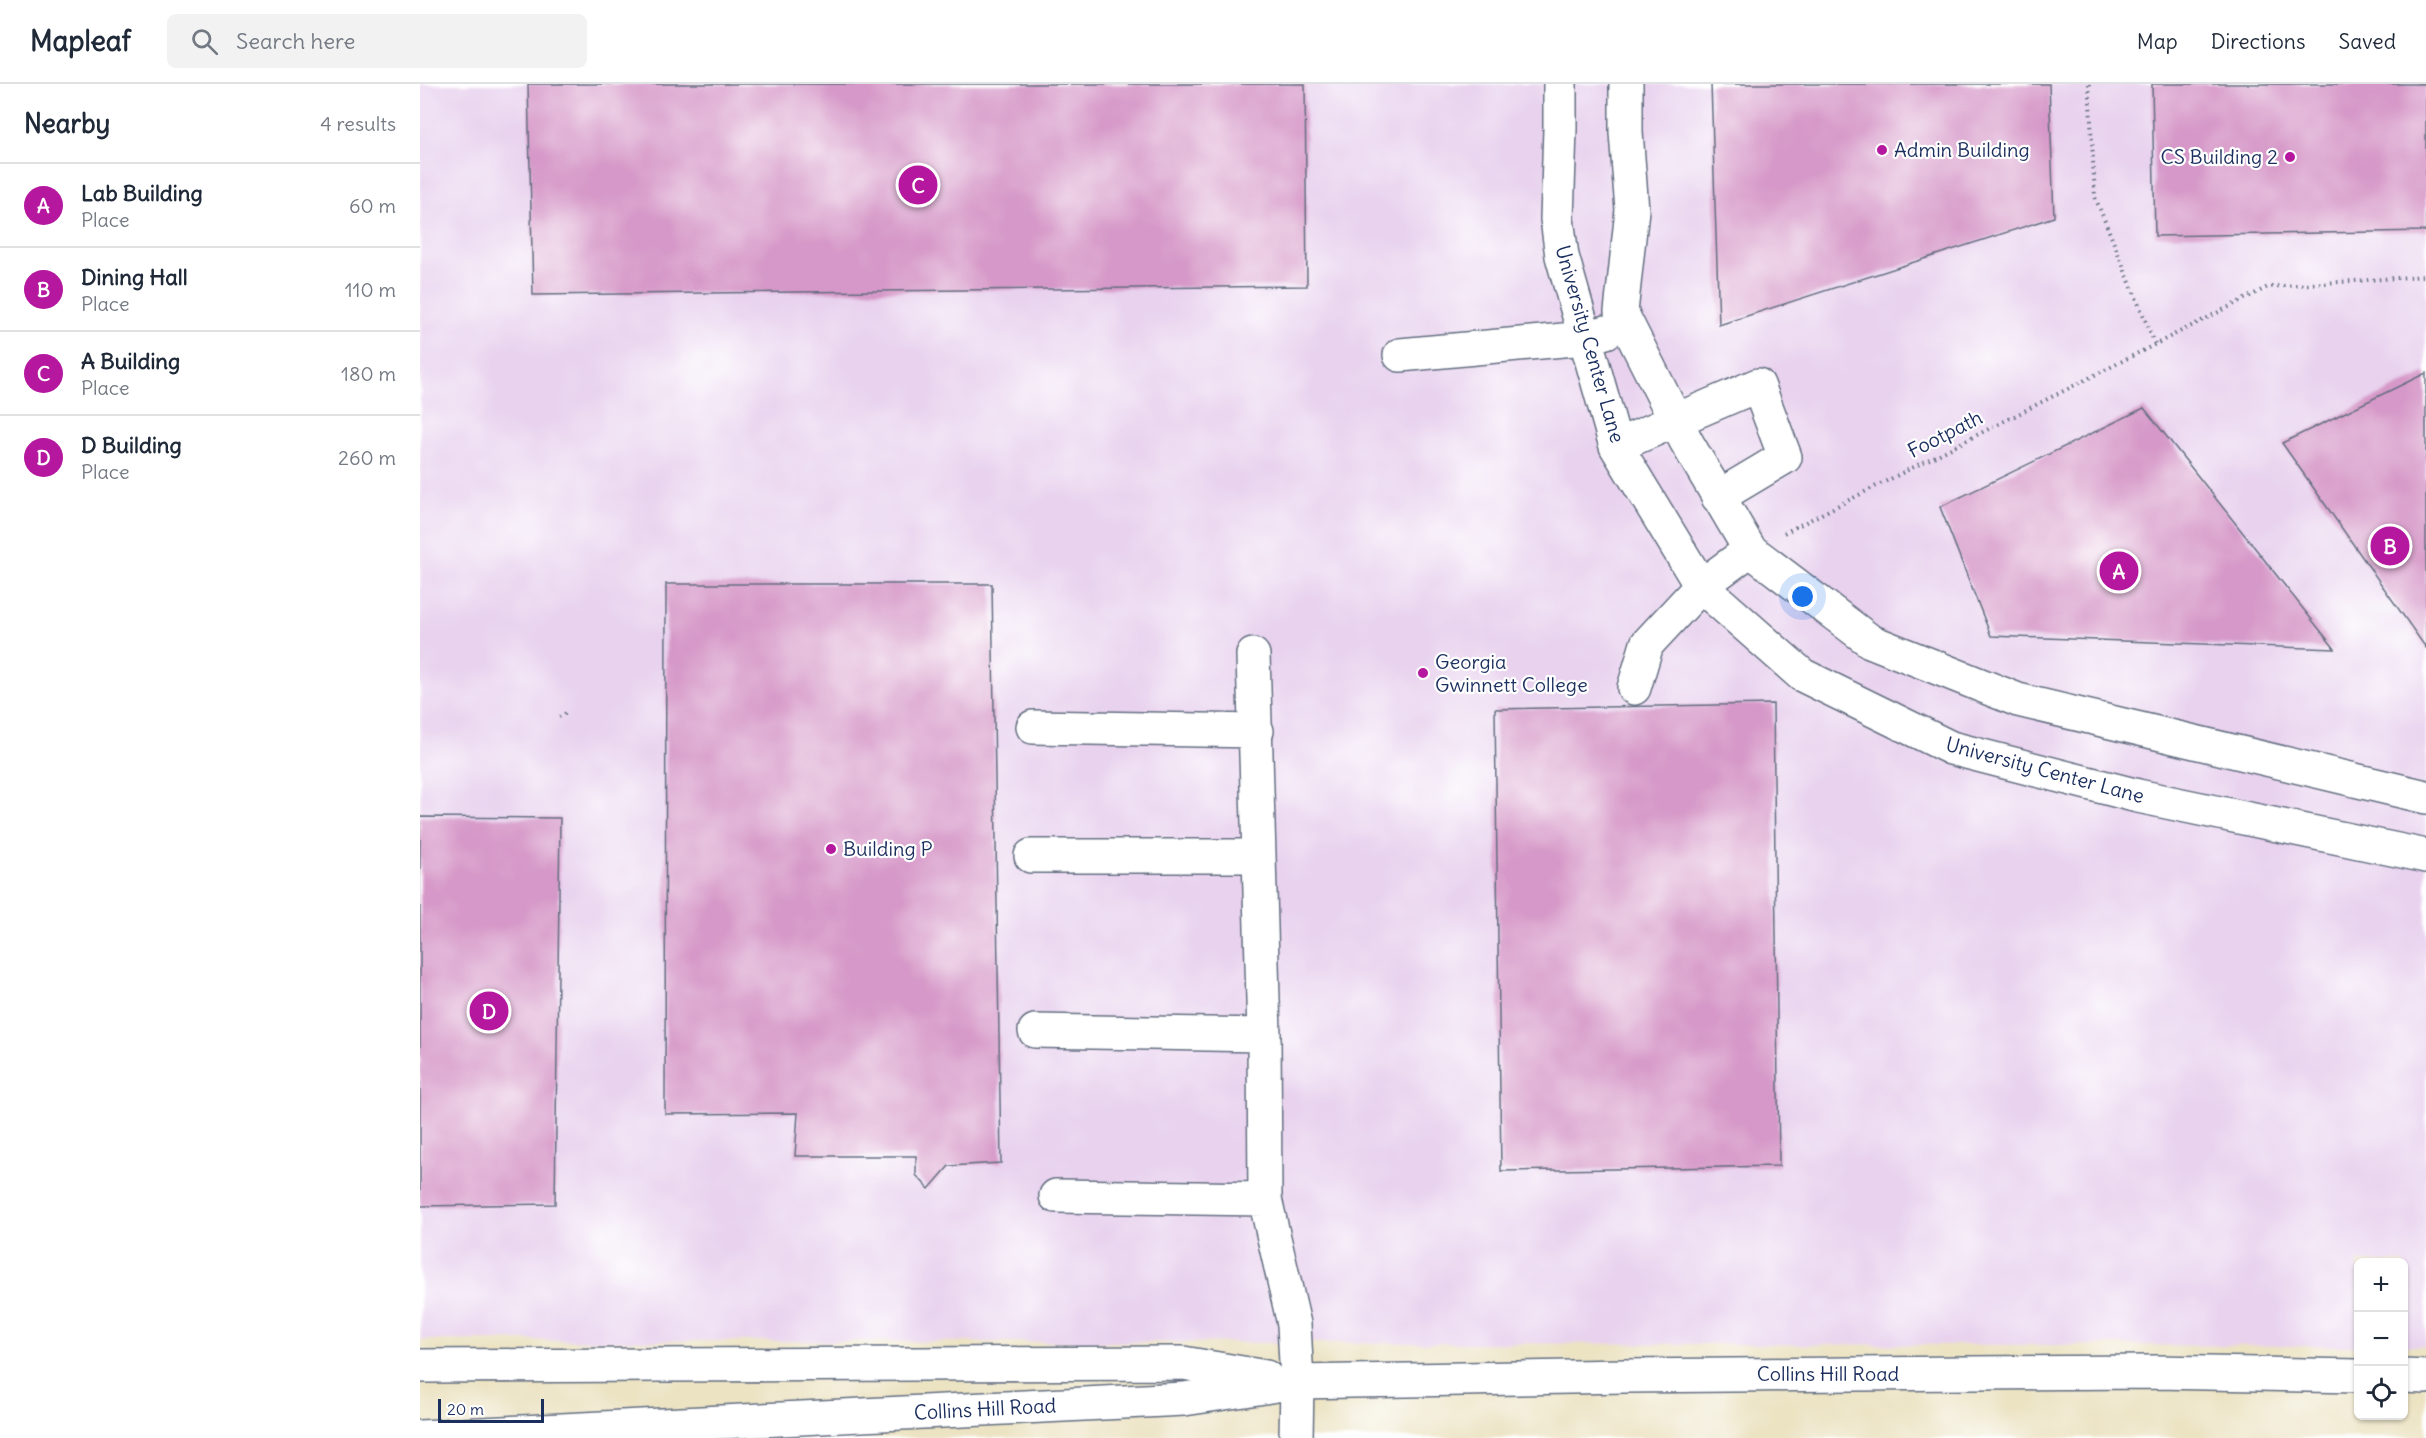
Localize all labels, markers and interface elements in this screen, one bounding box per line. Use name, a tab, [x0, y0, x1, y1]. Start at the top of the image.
search box	[167, 14, 587, 68]
text: Mapleaf	[30, 23, 131, 59]
icon: search	[188, 25, 221, 58]
text: Search here	[236, 27, 355, 55]
text: Map	[2137, 28, 2178, 55]
text: Directions	[2211, 28, 2305, 55]
text: Saved	[2338, 28, 2396, 55]
text: Nearby	[24, 107, 110, 140]
text: 4 results	[320, 111, 396, 136]
place label: Admin Building	[1894, 137, 2030, 162]
marker: Admin Building	[1875, 143, 1889, 157]
place label: CS Building 2	[2161, 144, 2278, 169]
marker: CS Building 2	[2283, 150, 2297, 164]
pin: C	[898, 162, 938, 208]
text: Lab Building	[81, 179, 203, 207]
text: A	[37, 193, 50, 218]
text: 60 m	[349, 193, 396, 218]
text: Place	[81, 207, 129, 232]
street label: University Center Lane	[1550, 242, 1631, 445]
text: Dining Hall	[81, 263, 188, 291]
text: B	[37, 277, 50, 302]
text: 110 m	[345, 277, 396, 302]
text: Place	[81, 291, 129, 316]
text: A Building	[81, 347, 180, 375]
text: C	[37, 361, 50, 386]
text: 180 m	[341, 361, 396, 386]
text: Place	[81, 375, 129, 400]
street label: Footpath	[1903, 404, 1986, 463]
text: D Building	[81, 431, 182, 459]
text: D	[36, 445, 51, 470]
text: 260 m	[338, 445, 396, 470]
text: Place	[81, 459, 129, 484]
pin: B	[2370, 524, 2410, 568]
pin: A	[2100, 548, 2138, 594]
your location	[1788, 582, 1817, 611]
place label: Georgia Gwinnett College	[1435, 649, 1588, 697]
marker: Georgia Gwinnett College	[1416, 666, 1430, 680]
street label: University Center Lane	[1943, 731, 2147, 808]
place label: Building P	[843, 836, 933, 861]
marker: Building P	[824, 842, 838, 856]
pin: D	[470, 988, 508, 1034]
map controls	[2354, 1258, 2408, 1420]
button: +	[2354, 1258, 2408, 1312]
button: −	[2354, 1312, 2408, 1366]
street label: Collins Hill Road	[1757, 1361, 1900, 1386]
button: locate	[2354, 1366, 2408, 1420]
street label: Collins Hill Road	[913, 1392, 1057, 1425]
scale bar	[438, 1396, 544, 1424]
text: 20 m	[447, 1399, 484, 1419]

